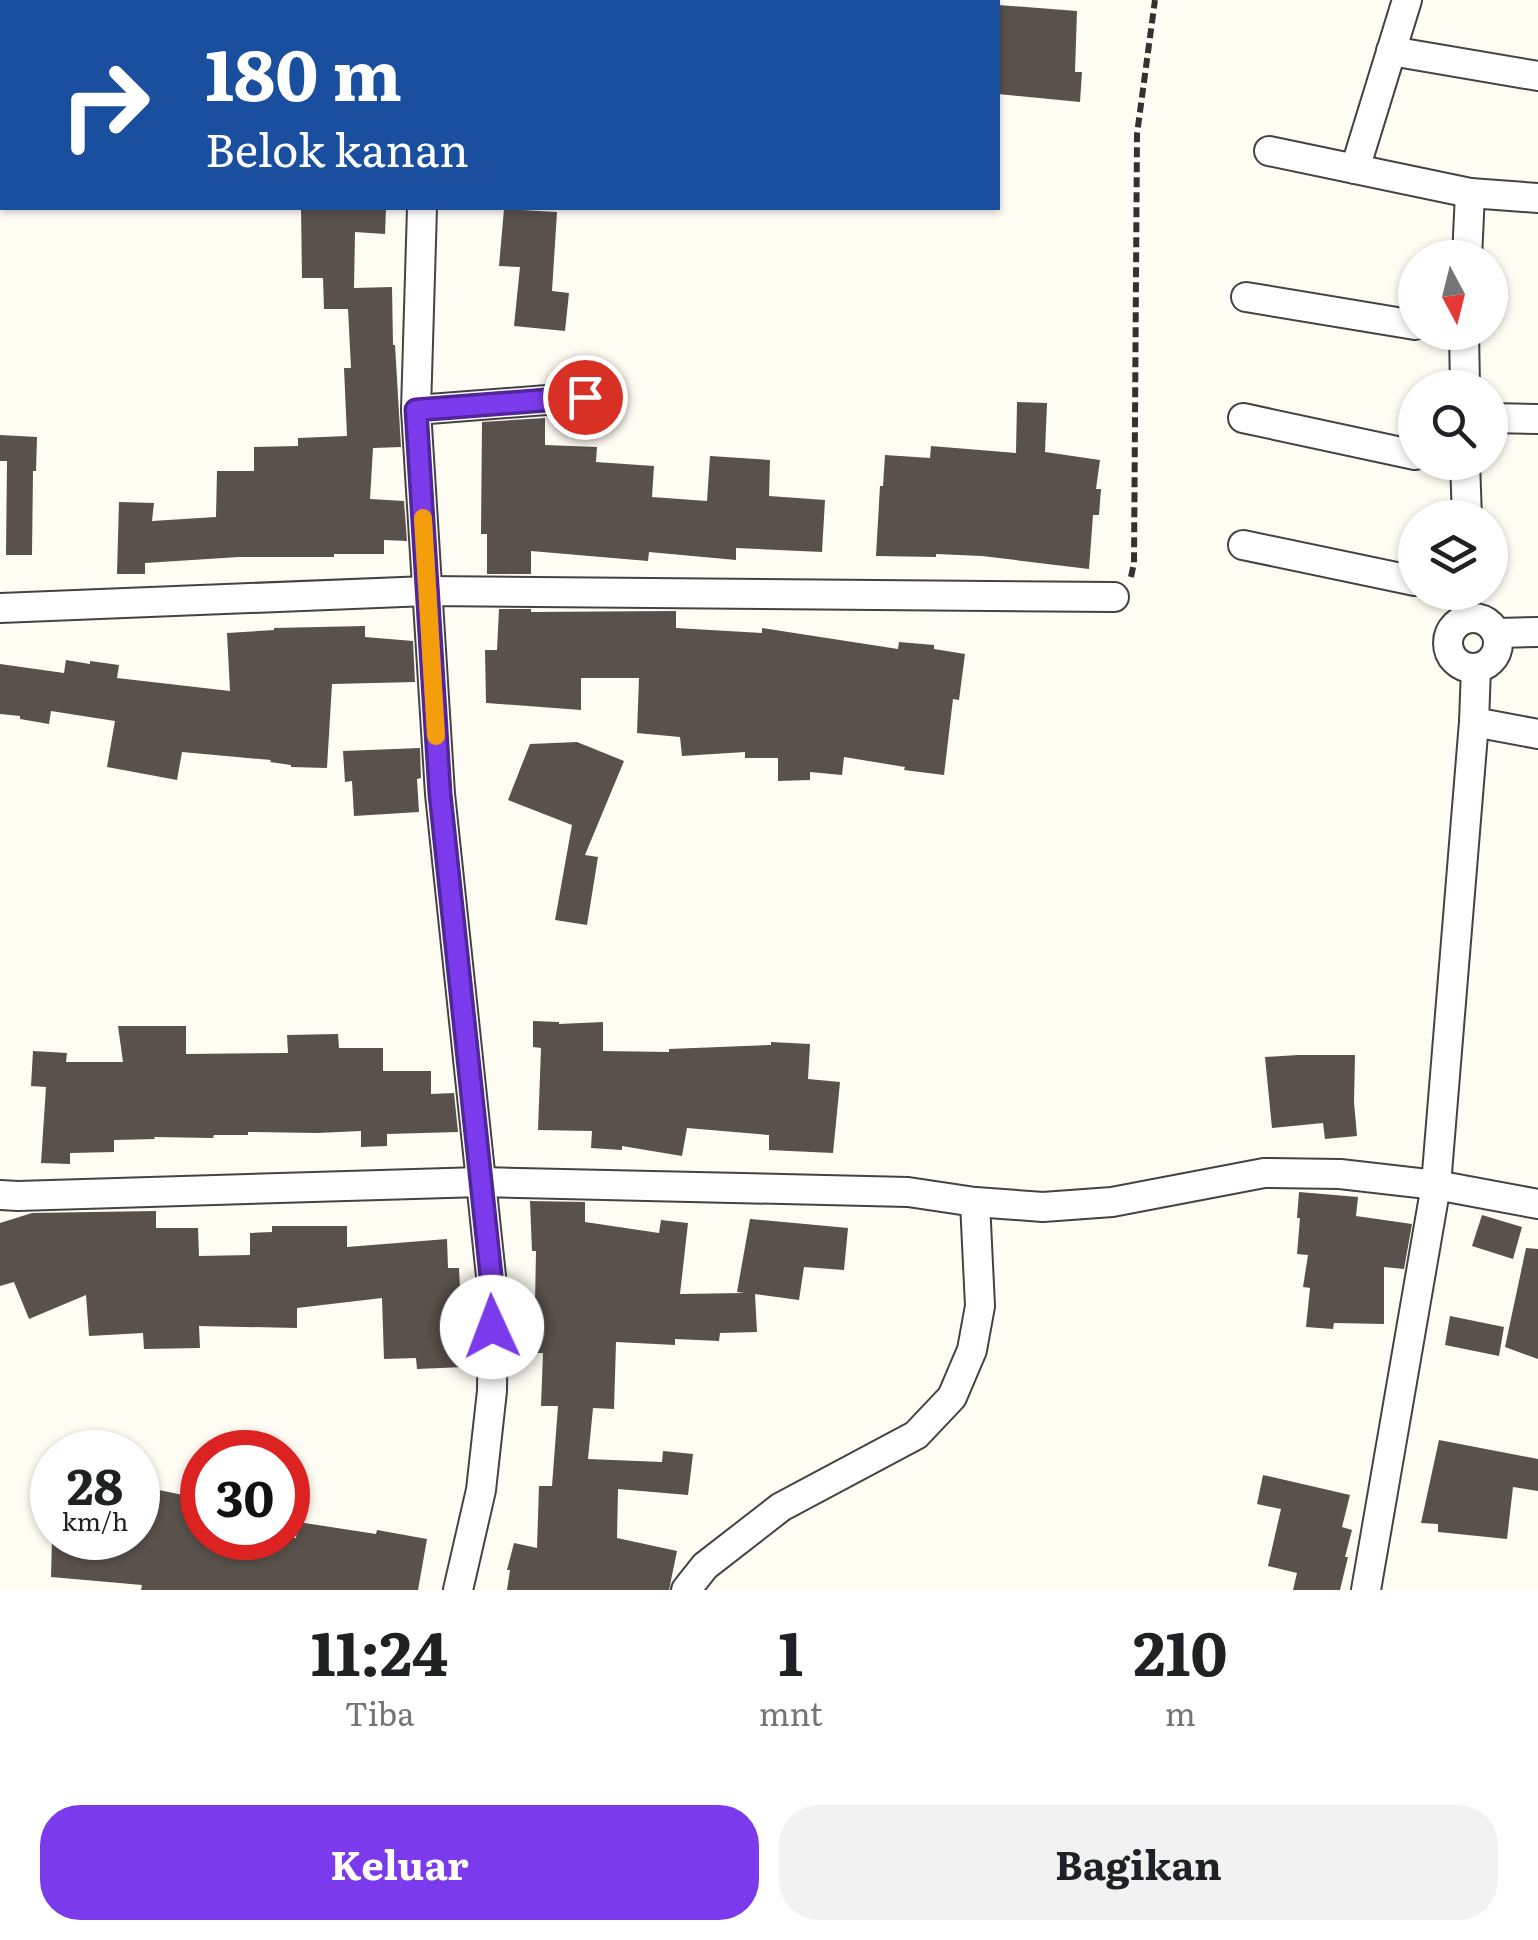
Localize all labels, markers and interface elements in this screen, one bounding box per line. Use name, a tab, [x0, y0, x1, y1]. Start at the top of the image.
text: 180 m	[205, 19, 402, 123]
icon: right	[40, 40, 170, 170]
text: Belok kanan	[205, 114, 469, 181]
north arrow	[1398, 240, 1508, 350]
map controls	[1398, 240, 1508, 610]
pin	[543, 355, 628, 440]
icon: arrive	[558, 370, 613, 425]
button: search	[1398, 370, 1508, 480]
button: layers	[1398, 500, 1508, 610]
position arrow	[440, 1275, 544, 1379]
speed limit sign: 30	[180, 1430, 310, 1560]
text: 28	[67, 1446, 123, 1520]
text: km/h	[62, 1502, 128, 1539]
text: 11:24	[311, 1605, 448, 1694]
text: 1	[778, 1605, 803, 1694]
text: 210	[1133, 1605, 1227, 1694]
text: Tiba	[344, 1688, 414, 1736]
text: mnt	[759, 1688, 823, 1736]
text: m	[1165, 1688, 1196, 1736]
button: Keluar	[40, 1805, 759, 1920]
button: Bagikan	[779, 1805, 1498, 1920]

